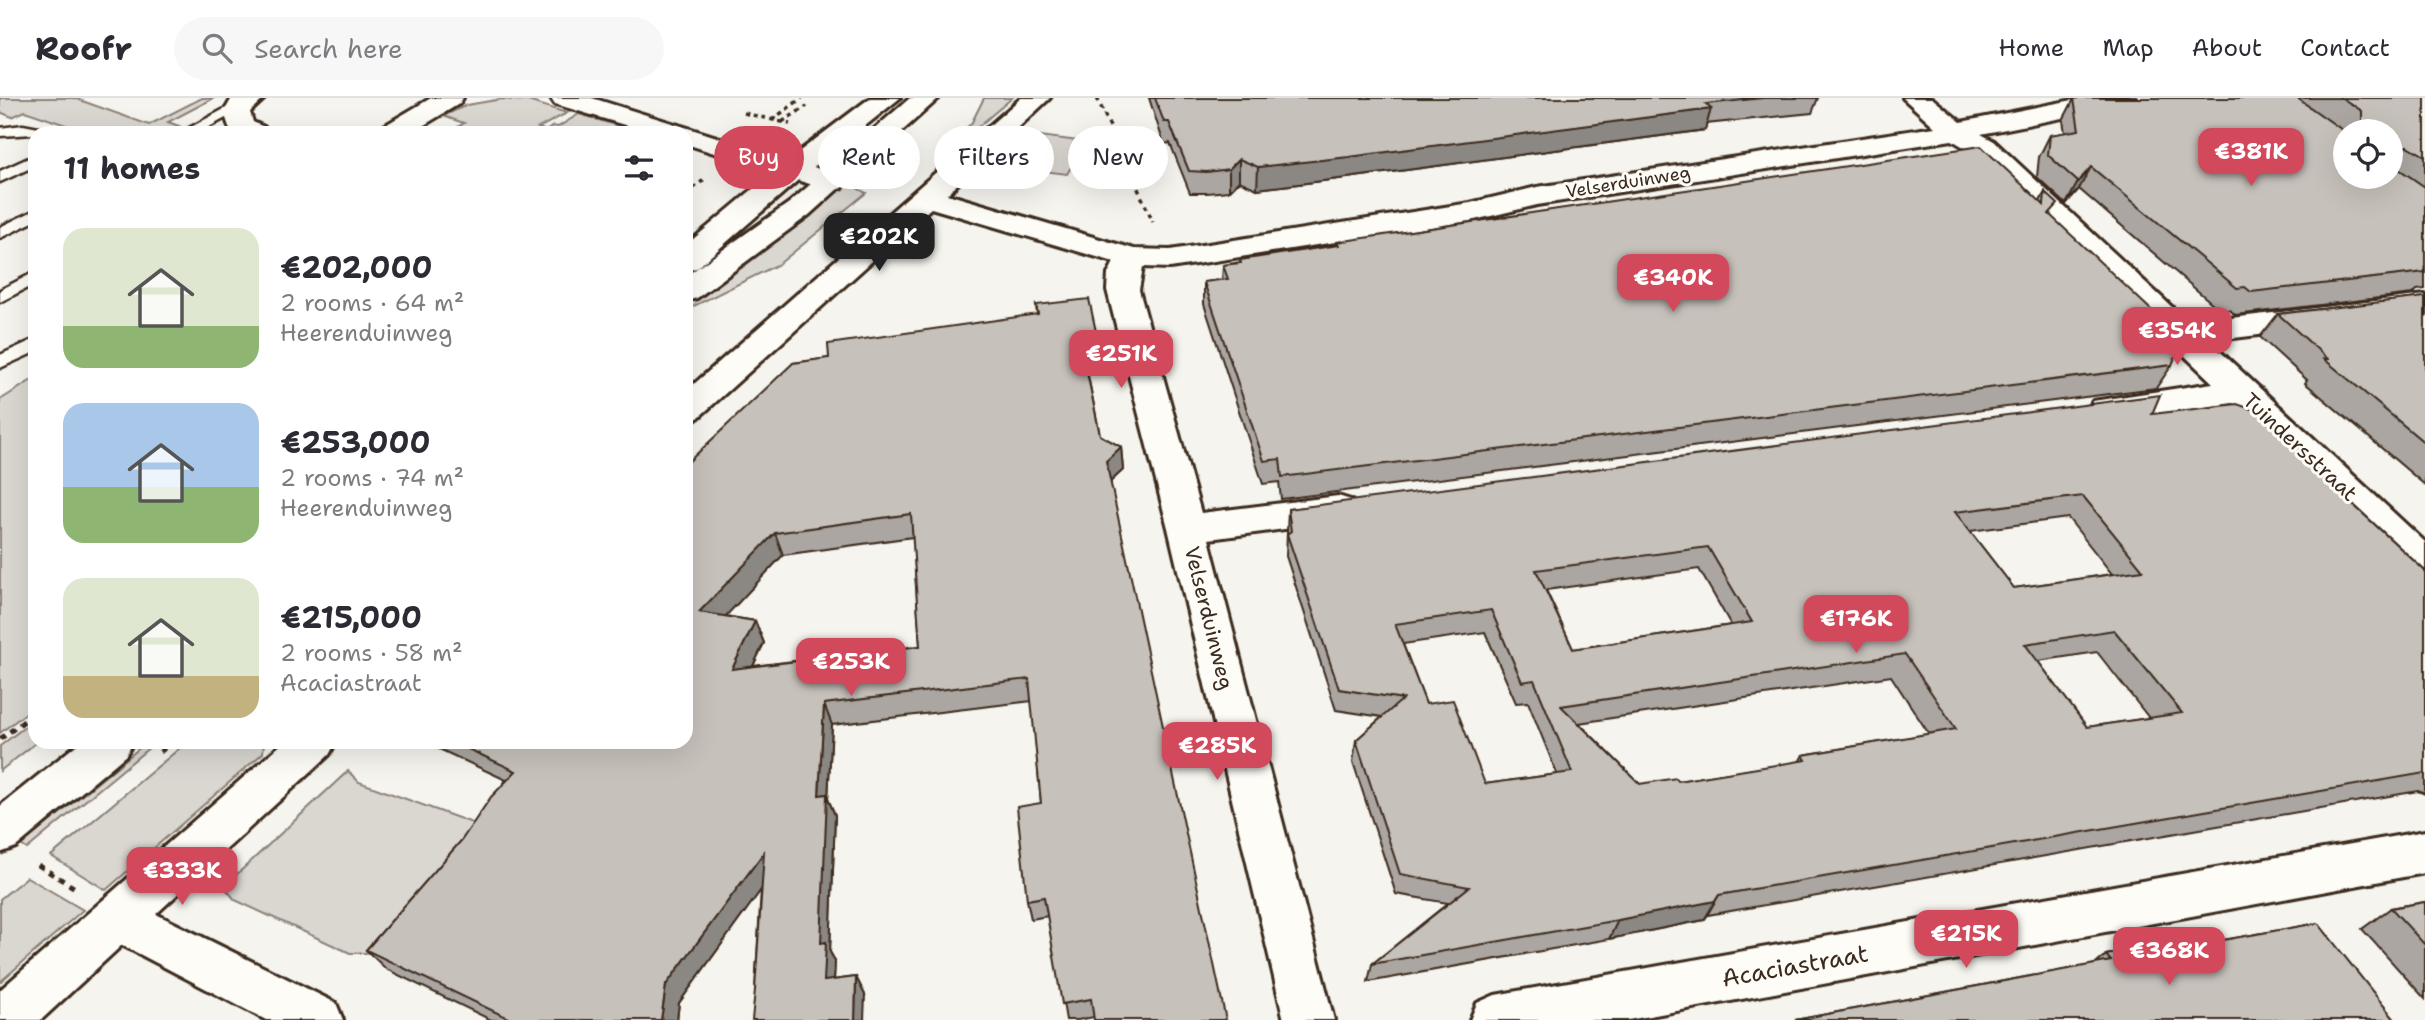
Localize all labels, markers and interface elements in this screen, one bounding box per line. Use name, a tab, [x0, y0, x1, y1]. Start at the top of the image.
search box	[174, 17, 664, 80]
text: Roofr	[35, 26, 132, 71]
icon: search	[198, 29, 236, 67]
text: Search here	[254, 31, 403, 66]
text: Home	[1998, 32, 2064, 64]
text: Map	[2102, 32, 2154, 64]
text: About	[2192, 32, 2262, 64]
text: Contact	[2300, 32, 2390, 64]
map controls	[2333, 119, 2403, 189]
button: locate	[2333, 119, 2403, 189]
chip: Buy	[714, 126, 804, 189]
chip: Rent	[818, 126, 920, 189]
chip: Filters	[934, 126, 1054, 189]
chip: New	[1068, 126, 1168, 189]
pin: €381K	[2202, 129, 2300, 188]
text: €381K	[2214, 136, 2288, 166]
text: 11 homes	[63, 148, 200, 189]
icon: filters	[620, 149, 658, 187]
street label: Velserduinweg	[1564, 160, 1692, 204]
pin: €202K	[830, 214, 928, 273]
text: €202K	[840, 221, 918, 251]
text: €202,000	[280, 247, 432, 288]
pin: €340K	[1624, 254, 1722, 314]
icon: home	[119, 256, 203, 340]
text: €340K	[1633, 262, 1713, 292]
text: 2 rooms · 64 m²	[280, 288, 464, 318]
pin: €354K	[2128, 308, 2226, 367]
text: €354K	[2138, 315, 2216, 345]
text: Heerenduinweg	[280, 318, 452, 348]
pin: €251K	[1072, 330, 1170, 390]
text: €251K	[1085, 338, 1157, 368]
street label: Tuindersstraat	[2237, 387, 2363, 507]
text: €253,000	[280, 422, 431, 463]
icon: home	[119, 431, 203, 515]
text: 2 rooms · 74 m²	[280, 463, 464, 493]
text: Heerenduinweg	[280, 493, 452, 523]
street label: Velserduinweg	[1178, 543, 1240, 693]
pin: €176K	[1807, 596, 1905, 655]
text: €215,000	[280, 597, 422, 638]
text: €176K	[1819, 603, 1893, 633]
icon: home	[119, 606, 203, 690]
text: 2 rooms · 58 m²	[280, 638, 463, 668]
pin: €253K	[802, 638, 900, 698]
text: €253K	[812, 646, 890, 676]
text: Acaciastraat	[280, 668, 422, 698]
pin: €285K	[1168, 722, 1266, 782]
text: €285K	[1178, 730, 1256, 760]
pin: €333K	[133, 848, 231, 907]
text: €333K	[142, 855, 222, 885]
pin: €215K	[1917, 910, 2015, 970]
text: €215K	[1930, 918, 2002, 948]
pin: €368K	[2120, 928, 2218, 987]
text: €368K	[2129, 935, 2209, 965]
street label: Acaciastraat	[1719, 937, 1871, 995]

